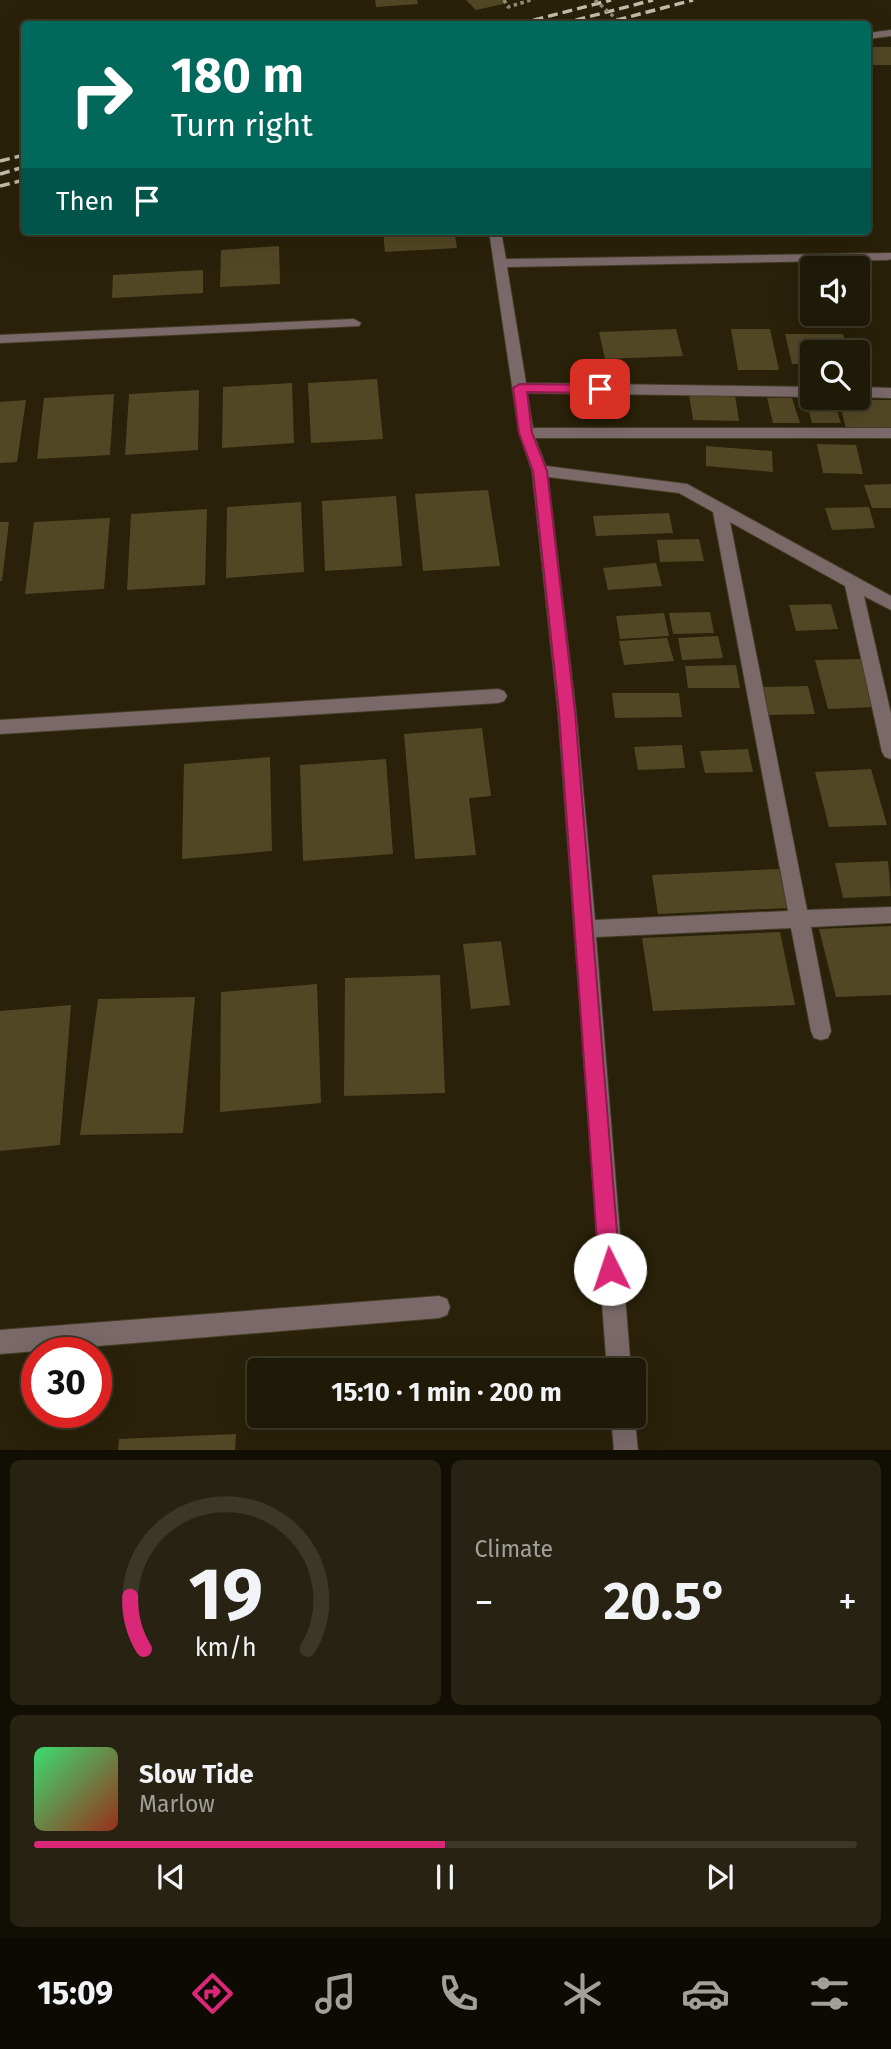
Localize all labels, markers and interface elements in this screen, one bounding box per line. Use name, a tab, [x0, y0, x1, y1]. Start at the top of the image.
text: 180 m	[171, 46, 304, 105]
icon: right	[56, 49, 147, 140]
text: Turn right	[171, 106, 313, 144]
icon: arrive	[128, 182, 166, 220]
text: Then	[56, 186, 114, 217]
map controls	[800, 256, 870, 410]
button: sound	[800, 256, 870, 326]
button: search	[800, 340, 870, 410]
pin	[570, 359, 630, 419]
icon: arrive	[581, 370, 619, 408]
position arrow	[573, 1232, 647, 1306]
speed limit sign: 30	[21, 1337, 112, 1428]
text: 15:10 · 1 min · 200 m	[331, 1377, 562, 1408]
text: Climate	[475, 1535, 553, 1563]
text: 19	[188, 1551, 263, 1638]
text: 20.5°	[603, 1570, 728, 1633]
text: −	[475, 1579, 494, 1625]
text: +	[838, 1579, 857, 1625]
text: km/h	[194, 1632, 256, 1662]
text: Slow Tide	[139, 1759, 254, 1790]
text: Marlow	[139, 1790, 215, 1818]
icon: previous	[152, 1858, 190, 1896]
icon: pause	[426, 1858, 464, 1896]
icon: next	[701, 1858, 739, 1896]
icon: directions	[188, 1969, 237, 2018]
icon: music	[311, 1969, 360, 2018]
icon: phone	[434, 1969, 483, 2018]
icon: climate	[558, 1969, 607, 2018]
icon: car	[681, 1969, 730, 2018]
icon: filters	[805, 1969, 854, 2018]
text: 15:09	[37, 1974, 113, 2012]

